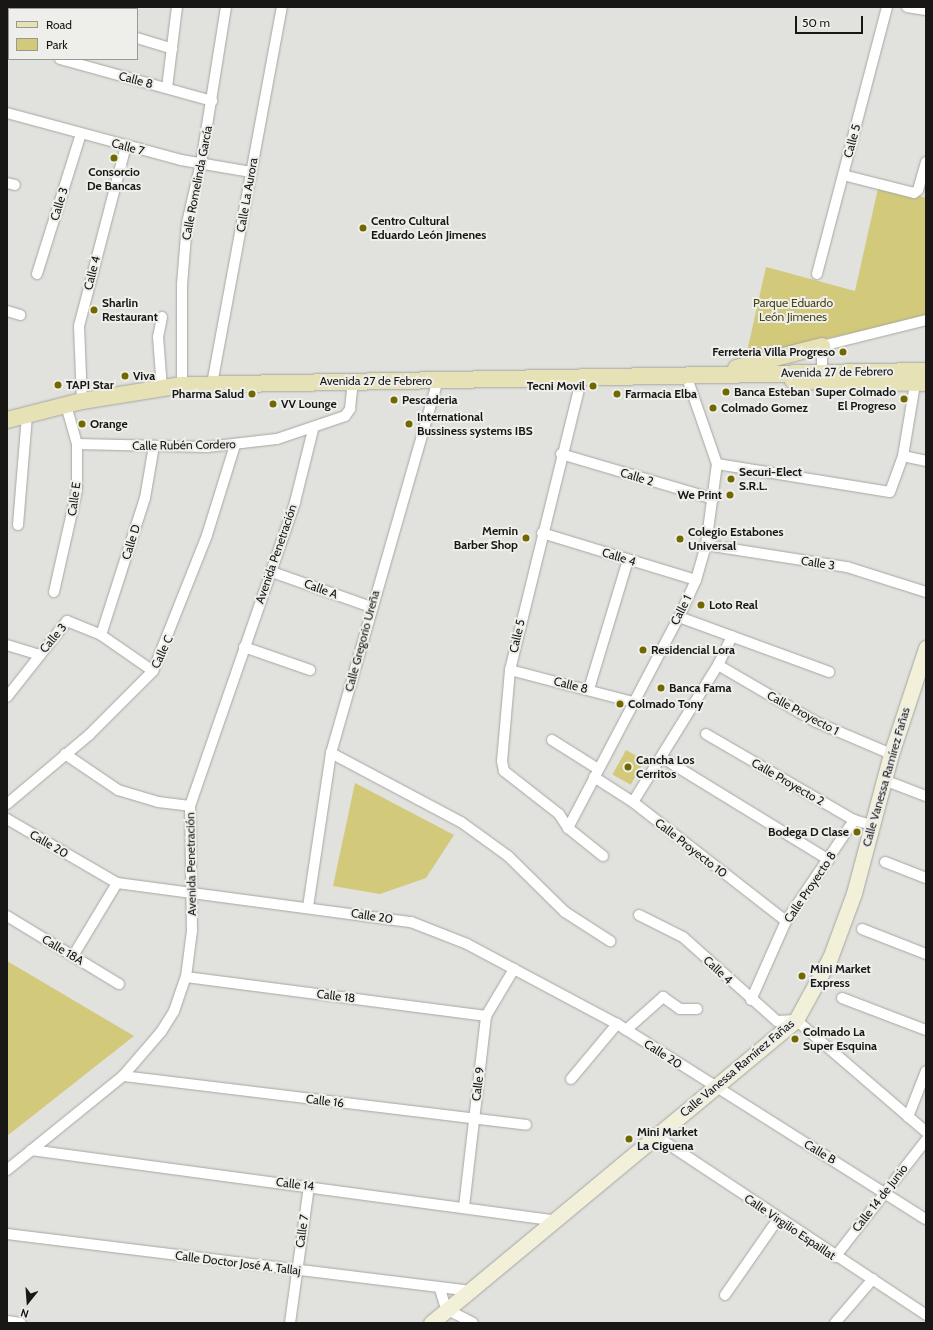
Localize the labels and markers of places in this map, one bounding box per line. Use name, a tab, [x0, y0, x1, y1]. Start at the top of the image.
marker: Consorcio De Bancas	[109, 153, 119, 163]
place label: Consorcio De Bancas	[87, 165, 141, 193]
place label: Centro Cultural Eduardo León Jimenes	[371, 214, 486, 242]
marker: Centro Cultural Eduardo León Jimenes	[358, 223, 368, 233]
place label: Sharlin Restaurant	[102, 296, 158, 324]
marker: Sharlin Restaurant	[89, 305, 99, 315]
place label: Ferreteria Villa Progreso	[712, 345, 835, 359]
marker: Ferreteria Villa Progreso	[838, 347, 848, 357]
place label: Viva	[133, 369, 155, 383]
marker: Viva	[120, 371, 130, 381]
place label: TAPI Star	[66, 378, 114, 392]
place label: Tecni Movil	[527, 379, 585, 393]
marker: TAPI Star	[53, 380, 63, 390]
marker: Tecni Movil	[588, 381, 598, 391]
place label: Banca Esteban	[734, 385, 810, 399]
place label: Super Colmado El Progreso	[816, 385, 896, 413]
place label: Pharma Salud	[172, 387, 244, 401]
place label: Farmacia Elba	[625, 387, 697, 401]
marker: Banca Esteban	[721, 387, 731, 397]
marker: Pharma Salud	[247, 389, 257, 399]
marker: Farmacia Elba	[612, 389, 622, 399]
place label: Pescaderia	[402, 393, 458, 407]
marker: Super Colmado El Progreso	[899, 394, 909, 404]
marker: Pescaderia	[389, 395, 399, 405]
place label: VV Lounge	[281, 397, 337, 411]
marker: VV Lounge	[268, 399, 278, 409]
place label: Colmado Gomez	[721, 401, 808, 415]
marker: Colmado Gomez	[708, 403, 718, 413]
place label: International Bussiness systems IBS	[417, 410, 533, 438]
place label: Orange	[90, 417, 128, 431]
marker: Orange	[77, 419, 87, 429]
marker: International Bussiness systems IBS	[404, 419, 414, 429]
place label: Securi-Elect S.R.L.	[739, 465, 802, 493]
marker: Securi-Elect S.R.L.	[726, 474, 736, 484]
place label: We Print	[677, 488, 722, 502]
marker: We Print	[725, 490, 735, 500]
place label: Memin Barber Shop	[454, 524, 518, 552]
place label: Colegio Estabones Universal	[688, 525, 784, 553]
marker: Memin Barber Shop	[521, 533, 531, 543]
marker: Colegio Estabones Universal	[675, 534, 685, 544]
place label: Loto Real	[709, 598, 758, 612]
marker: Loto Real	[696, 600, 706, 610]
place label: Residencial Lora	[651, 643, 735, 657]
marker: Residencial Lora	[638, 645, 648, 655]
place label: Banca Fama	[669, 681, 731, 695]
marker: Banca Fama	[656, 683, 666, 693]
place label: Colmado Tony	[628, 697, 703, 711]
marker: Colmado Tony	[615, 699, 625, 709]
place label: Cancha Los Cerritos	[636, 753, 694, 781]
marker: Cancha Los Cerritos	[623, 762, 633, 772]
place label: Bodega D Clase	[768, 825, 849, 839]
marker: Bodega D Clase	[852, 827, 862, 837]
place label: Mini Market Express	[810, 962, 871, 990]
marker: Mini Market Express	[797, 971, 807, 981]
place label: Colmado La Super Esquina	[803, 1025, 877, 1053]
marker: Colmado La Super Esquina	[790, 1034, 800, 1044]
place label: Mini Market La Ciguena	[637, 1125, 698, 1153]
marker: Mini Market La Ciguena	[624, 1134, 634, 1144]

